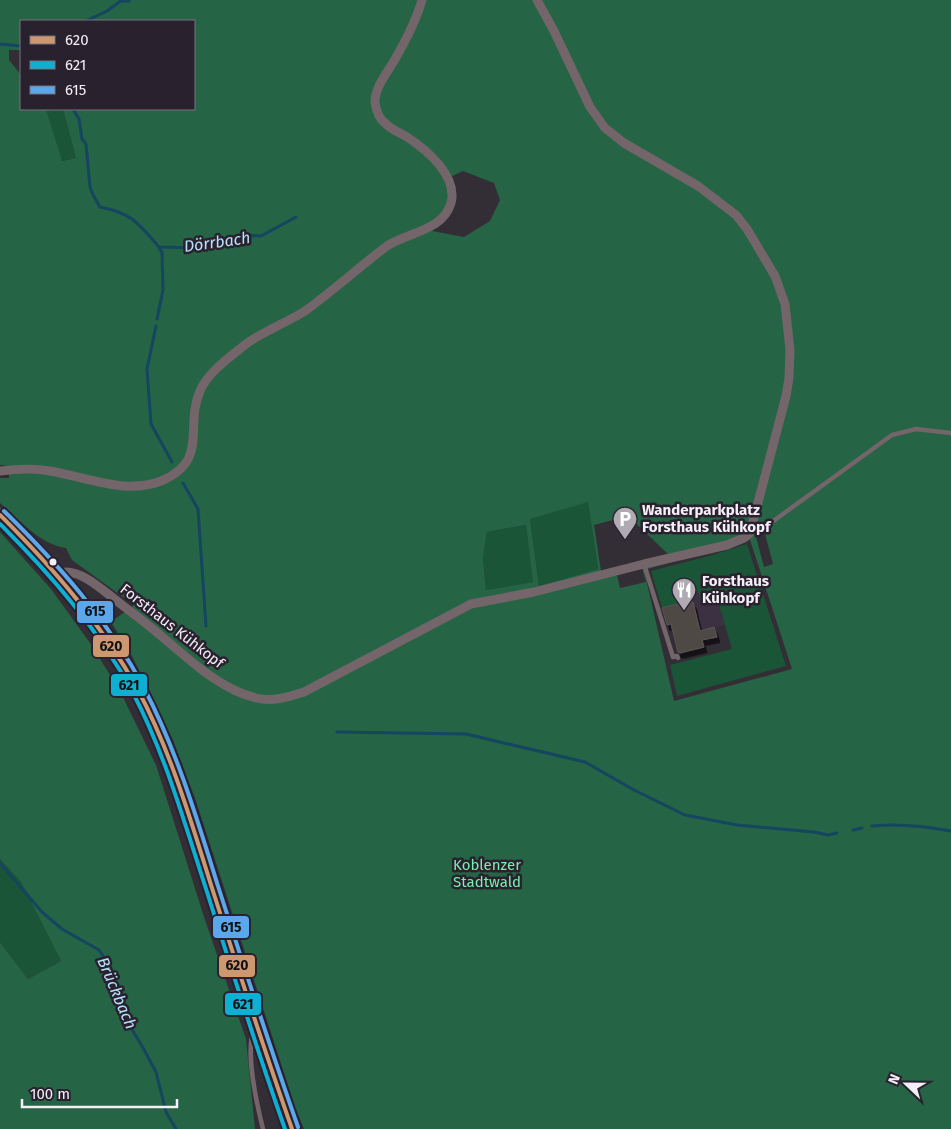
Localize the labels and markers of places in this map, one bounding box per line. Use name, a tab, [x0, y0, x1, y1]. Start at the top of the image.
place label: Wanderparkplatz Forsthaus Kühkopf	[642, 501, 772, 536]
parking icon: Wanderparkplatz Forsthaus Kühkopf	[612, 506, 638, 540]
unlabelled marker	[48, 557, 58, 567]
place label: Forsthaus Kühkopf	[702, 572, 769, 607]
restaurant icon: Forsthaus Kühkopf	[671, 577, 697, 611]

